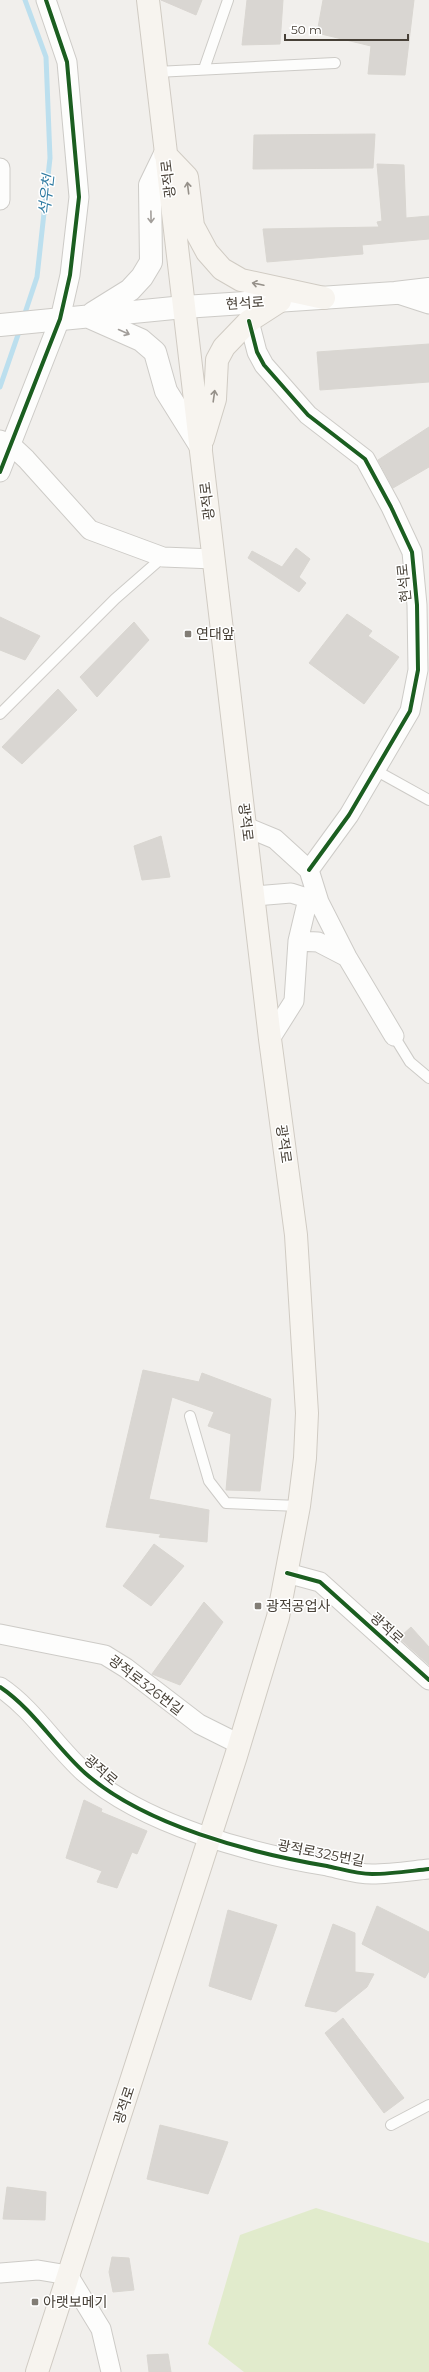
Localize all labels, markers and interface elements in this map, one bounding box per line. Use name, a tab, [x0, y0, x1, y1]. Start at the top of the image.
scale bar	[285, 16, 408, 42]
text: 50 m	[291, 22, 322, 37]
street label: 광적로	[157, 159, 179, 199]
water label: 석우천	[34, 171, 58, 217]
one-way arrow	[184, 182, 192, 195]
one-way arrow	[147, 210, 155, 223]
one-way arrow	[252, 279, 265, 287]
street label: 현석로	[225, 293, 265, 313]
one-way arrow	[118, 329, 130, 336]
one-way arrow	[210, 390, 218, 403]
street label: 광적로	[196, 481, 218, 521]
street label: 현석로	[393, 563, 415, 603]
place label: 연대앞	[196, 625, 235, 643]
marker: 연대앞	[183, 629, 193, 639]
street label: 광적로	[235, 802, 257, 842]
street label: 광적로	[272, 1124, 296, 1165]
place label: 광적공업사	[266, 1597, 331, 1615]
marker: 광적공업사	[253, 1601, 263, 1611]
street label: 광적로	[367, 1608, 407, 1648]
street label: 광적로326번길	[105, 1651, 187, 1719]
street label: 광적로	[80, 1751, 122, 1789]
street label: 광적로325번길	[276, 1836, 366, 1870]
street label: 광적로	[109, 2084, 139, 2126]
place label: 아랫보메기	[43, 2293, 107, 2311]
marker: 아랫보메기	[30, 2297, 40, 2307]

